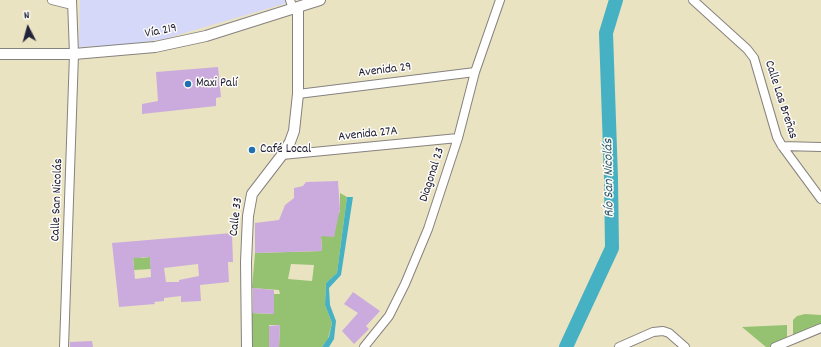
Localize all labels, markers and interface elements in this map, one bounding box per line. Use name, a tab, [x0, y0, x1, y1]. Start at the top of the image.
north arrow	[8, 8, 48, 48]
text: N	[23, 8, 30, 24]
street label: Vía 219	[144, 21, 178, 43]
street label: Calle Las Breñas	[760, 59, 800, 141]
street label: Avenida 29	[358, 60, 412, 82]
place label: Maxi Palí	[196, 76, 237, 92]
marker: Maxi Palí	[183, 79, 193, 89]
street label: Avenida 27A	[338, 124, 398, 146]
water label: Río San Nicolás	[601, 138, 619, 218]
place label: Café Local	[260, 142, 311, 158]
marker: Café Local	[247, 145, 257, 155]
street label: Diagonal 23	[417, 146, 449, 204]
street label: Calle San Nicolás	[49, 158, 67, 242]
street label: Calle 33	[227, 197, 247, 237]

